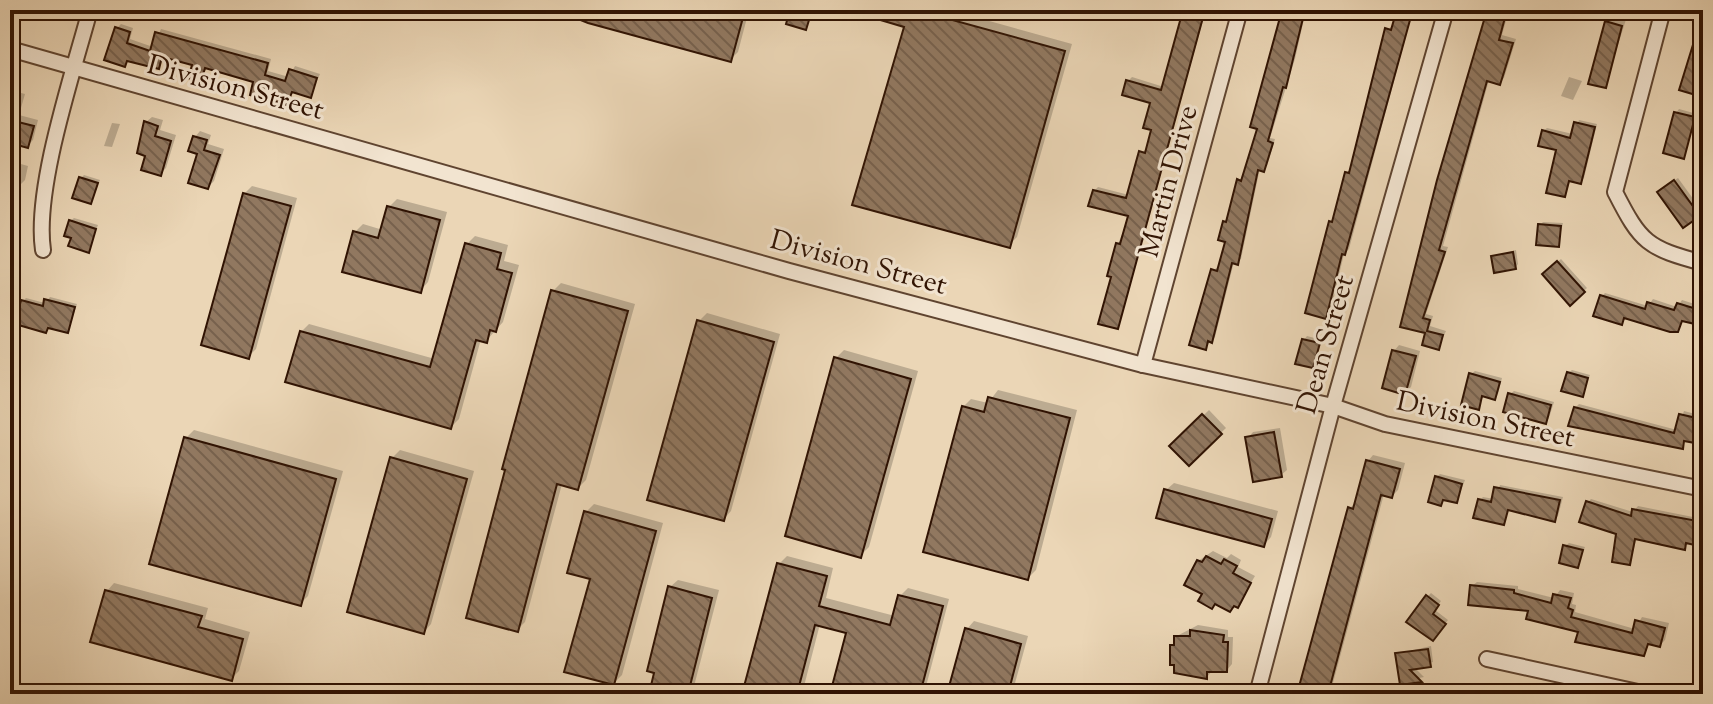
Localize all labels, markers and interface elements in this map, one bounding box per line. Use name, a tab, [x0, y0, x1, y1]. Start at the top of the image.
street label: Division Street	[142, 46, 328, 132]
street label: Martin Drive	[1130, 101, 1209, 262]
street label: Division Street	[765, 221, 951, 307]
street label: Dean Street	[1288, 270, 1366, 419]
street label: Division Street	[1392, 383, 1579, 459]

